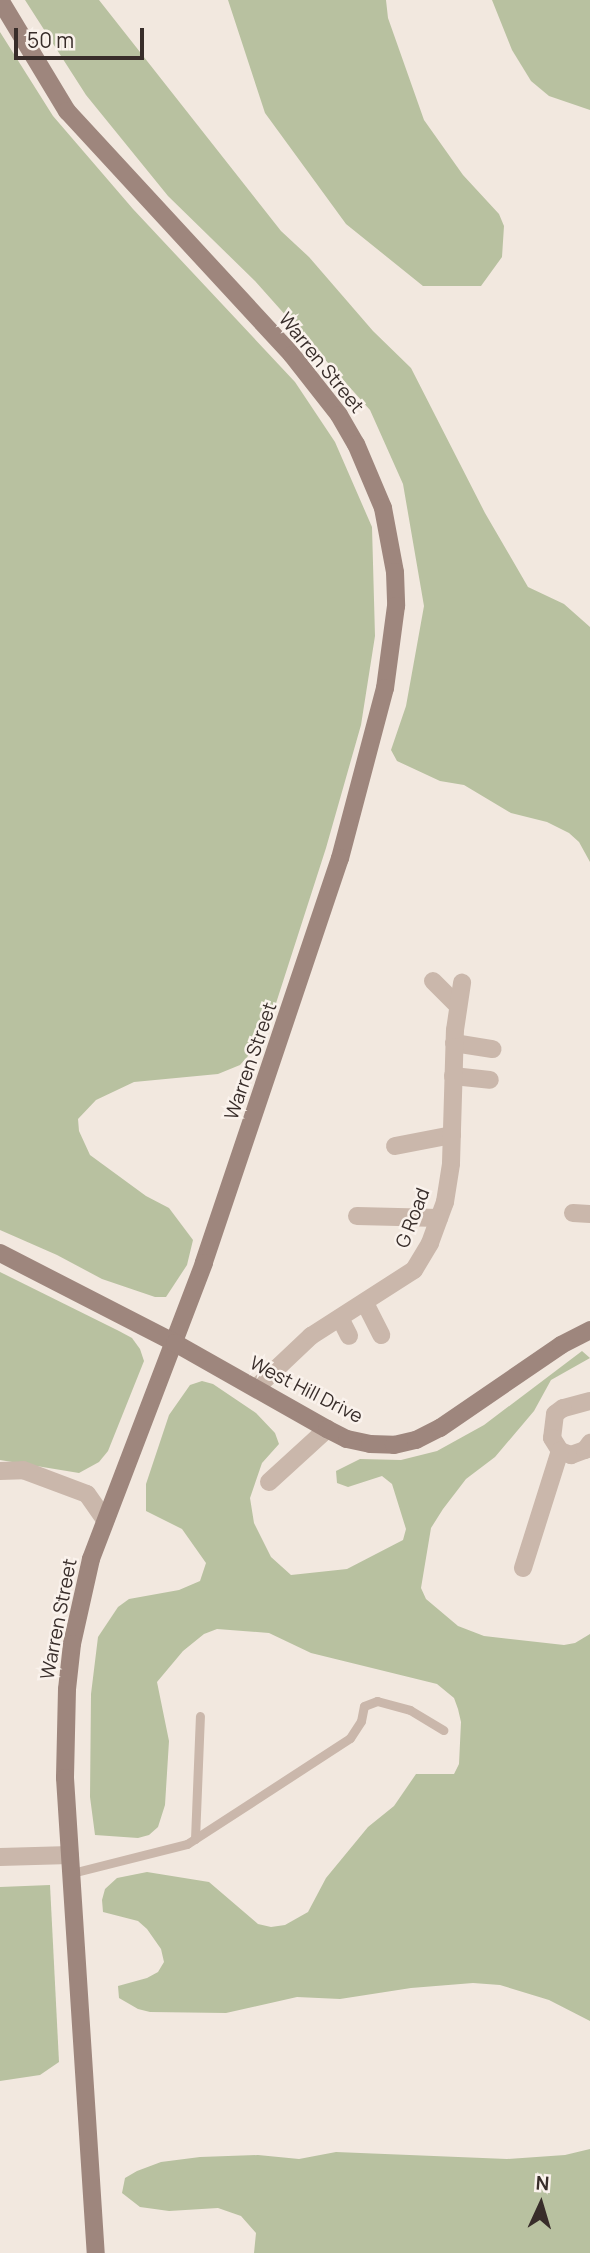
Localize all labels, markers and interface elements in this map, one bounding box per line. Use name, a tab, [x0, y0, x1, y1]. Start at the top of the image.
scale bar	[18, 14, 147, 58]
text: 50 m	[27, 26, 74, 54]
street label: Warren Street	[274, 308, 368, 418]
street label: Warren Street	[220, 999, 282, 1123]
street label: G Road	[391, 1185, 435, 1251]
street label: West Hill Drive	[246, 1352, 366, 1428]
street label: Warren Street	[36, 1557, 82, 1681]
north arrow	[506, 2169, 576, 2239]
text: N	[535, 2170, 550, 2196]

